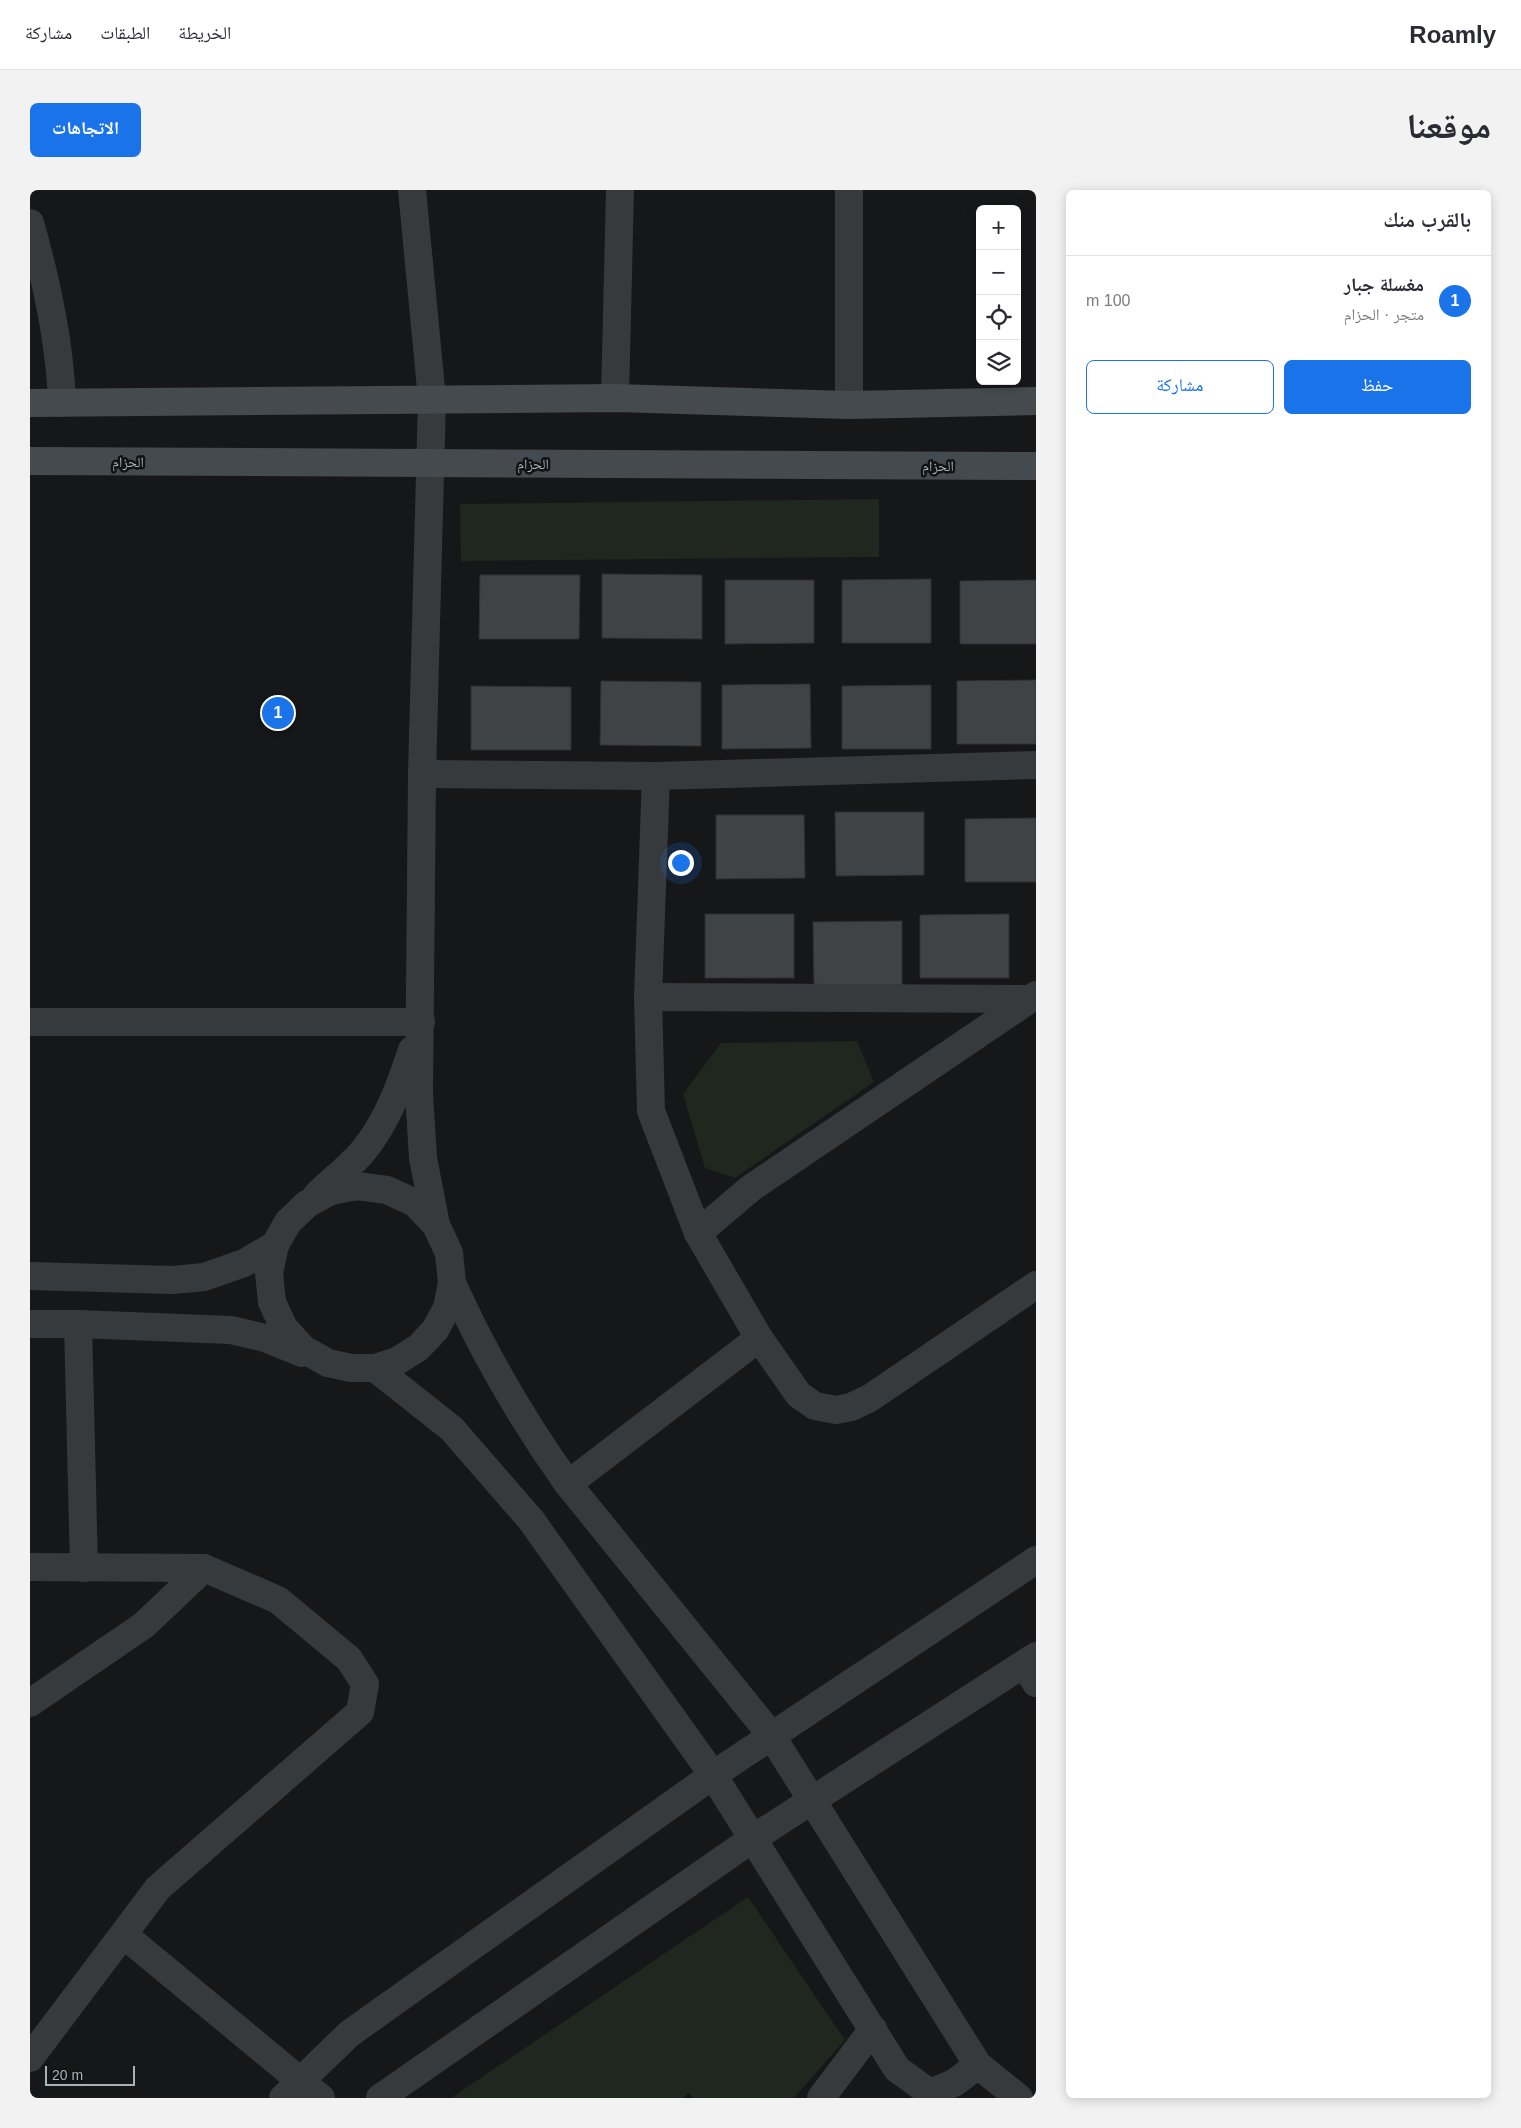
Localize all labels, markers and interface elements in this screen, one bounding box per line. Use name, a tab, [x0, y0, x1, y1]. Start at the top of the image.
text: Roamly	[1409, 21, 1496, 48]
text: مشاركة	[25, 23, 72, 43]
text: الطبقات	[100, 23, 150, 43]
text: الخريطة	[178, 23, 231, 43]
button: الاتجاهات	[30, 103, 141, 157]
text: موقعنا	[1406, 106, 1491, 145]
map controls	[976, 205, 1021, 385]
button: +	[976, 205, 1021, 250]
text: بالقرب منك	[1383, 208, 1471, 231]
button: −	[976, 250, 1021, 295]
text: مغسلة جبار	[1344, 274, 1424, 295]
text: 100 m	[1086, 292, 1130, 309]
text: 1	[1451, 292, 1459, 309]
button: locate	[976, 295, 1021, 340]
text: متجر · الحزام	[1344, 306, 1424, 323]
button: layers	[976, 340, 1021, 385]
button: مشاركة	[1086, 360, 1274, 414]
button: حفظ	[1284, 360, 1471, 414]
street label: الحزام	[112, 454, 144, 472]
street label: الحزام	[517, 456, 549, 474]
street label: الحزام	[922, 458, 954, 476]
pin: 1	[262, 694, 294, 732]
your location	[668, 850, 694, 876]
scale bar	[45, 2063, 135, 2086]
text: 20 m	[52, 2067, 83, 2083]

